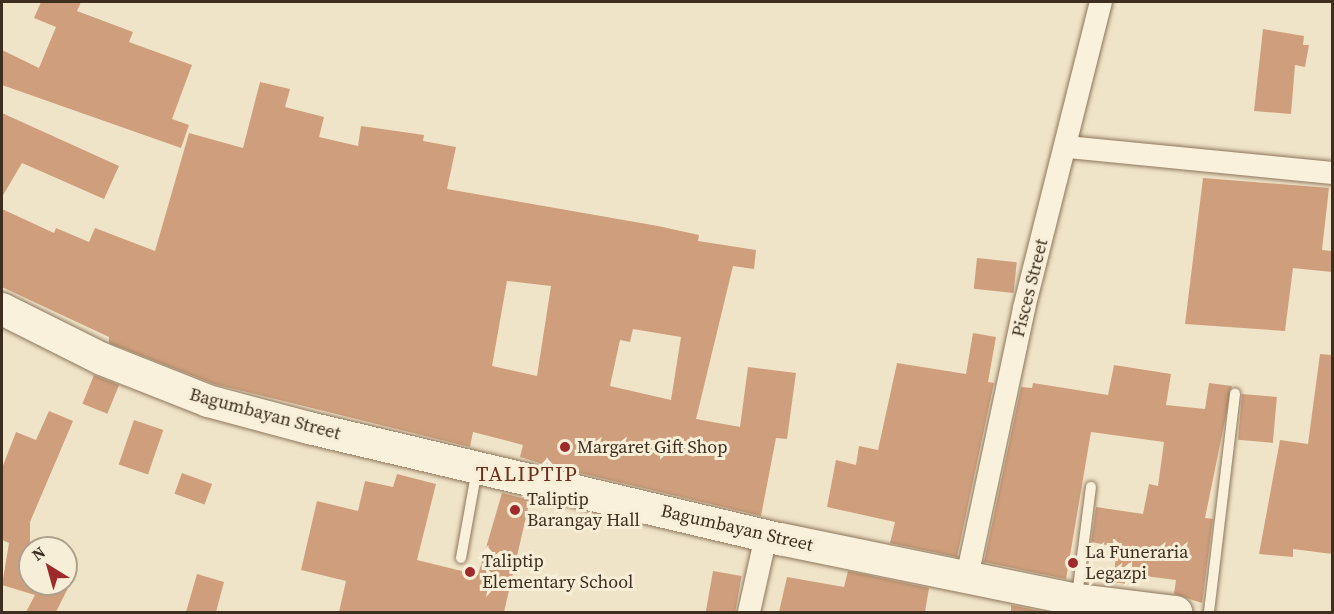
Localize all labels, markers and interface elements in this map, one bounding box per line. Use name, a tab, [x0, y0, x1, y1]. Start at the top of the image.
street label: Pisces Street	[1007, 237, 1053, 339]
street label: Bagumbayan Street	[187, 383, 343, 445]
place label: Margaret Gift Shop	[577, 436, 728, 458]
marker: Margaret Gift Shop	[558, 440, 572, 454]
district label: TALIPTIP	[476, 461, 578, 487]
place label: Taliptip Barangay Hall	[527, 489, 640, 532]
street label: Bagumbayan Street	[659, 500, 815, 556]
marker: Taliptip Barangay Hall	[508, 503, 522, 517]
north arrow	[18, 536, 78, 596]
text: N	[27, 541, 50, 566]
place label: La Funeraria Legazpi	[1085, 542, 1188, 584]
place label: Taliptip Elementary School	[482, 551, 633, 594]
marker: La Funeraria Legazpi	[1066, 556, 1080, 570]
marker: Taliptip Elementary School	[463, 565, 477, 579]

